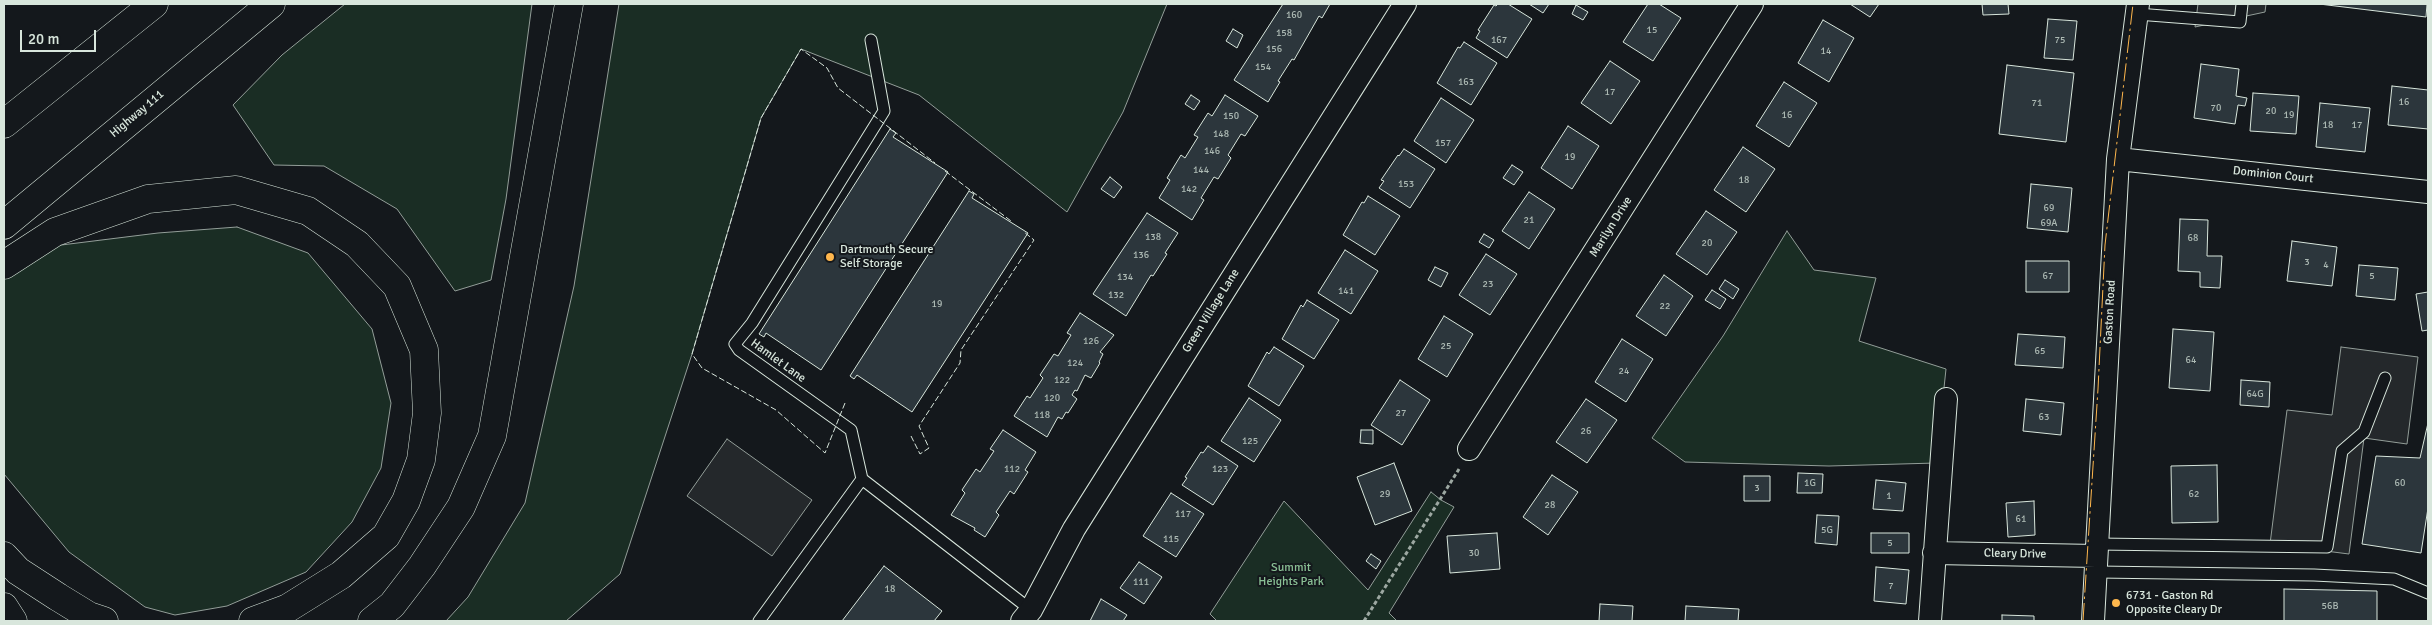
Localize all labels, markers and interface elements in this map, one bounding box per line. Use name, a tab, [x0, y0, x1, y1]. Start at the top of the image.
house number: 160	[1286, 9, 1302, 21]
scale bar	[22, 20, 99, 52]
house number: 15	[1647, 24, 1657, 36]
house number: 158	[1276, 27, 1292, 39]
text: 20 m	[28, 30, 59, 48]
house number: 167	[1491, 34, 1507, 46]
house number: 75	[2055, 34, 2065, 46]
house number: 156	[1266, 43, 1282, 55]
house number: 14	[1821, 45, 1831, 57]
house number: 154	[1255, 61, 1271, 73]
house number: 163	[1458, 76, 1474, 88]
house number: 17	[1605, 86, 1615, 98]
street label: Highway 111	[107, 87, 167, 141]
house number: 16	[2399, 96, 2409, 108]
house number: 71	[2032, 97, 2042, 109]
house number: 70	[2211, 102, 2221, 114]
house number: 20	[2266, 105, 2276, 117]
house number: 16	[1782, 109, 1792, 121]
house number: 19	[2284, 109, 2294, 121]
house number: 150	[1223, 110, 1239, 122]
house number: 18	[2323, 119, 2333, 131]
house number: 17	[2352, 119, 2362, 131]
house number: 148	[1213, 128, 1229, 140]
house number: 157	[1435, 137, 1451, 149]
house number: 146	[1204, 145, 1220, 157]
house number: 19	[1565, 151, 1575, 163]
house number: 144	[1193, 164, 1209, 176]
street label: Dominion Court	[2232, 164, 2314, 186]
house number: 18	[1739, 174, 1749, 186]
house number: 153	[1398, 178, 1414, 190]
house number: 142	[1181, 183, 1197, 195]
street label: Marilyn Drive	[1587, 194, 1635, 260]
house number: 69	[2044, 202, 2054, 214]
house number: 21	[1524, 214, 1534, 226]
house number: 69A	[2041, 217, 2057, 229]
house number: 138	[1145, 231, 1161, 243]
house number: 68	[2188, 232, 2198, 244]
house number: 20	[1702, 237, 1712, 249]
place label: Dartmouth Secure Self Storage	[840, 243, 933, 271]
house number: 136	[1133, 249, 1149, 261]
marker: Dartmouth Secure Self Storage	[824, 251, 836, 263]
house number: 3	[2304, 256, 2310, 268]
house number: 4	[2323, 259, 2329, 271]
street label: Green Village Lane	[1179, 266, 1243, 356]
house number: 67	[2043, 270, 2053, 282]
house number: 5	[2369, 270, 2375, 282]
house number: 134	[1117, 271, 1133, 283]
house number: 23	[1483, 278, 1493, 290]
street label: Gaston Road	[2101, 280, 2119, 344]
house number: 141	[1338, 285, 1354, 297]
house number: 132	[1108, 289, 1124, 301]
house number: 19	[932, 298, 942, 310]
house number: 22	[1660, 300, 1670, 312]
house number: 126	[1083, 335, 1099, 347]
street label: Hamlet Lane	[748, 336, 808, 386]
house number: 25	[1441, 340, 1451, 352]
house number: 65	[2035, 345, 2045, 357]
house number: 64	[2186, 354, 2196, 366]
house number: 124	[1067, 357, 1083, 369]
house number: 24	[1619, 365, 1629, 377]
house number: 122	[1054, 374, 1070, 386]
house number: 64G	[2246, 388, 2264, 400]
house number: 120	[1044, 392, 1060, 404]
house number: 27	[1396, 407, 1406, 419]
house number: 118	[1034, 409, 1050, 421]
house number: 63	[2039, 411, 2049, 423]
house number: 26	[1581, 425, 1591, 437]
house number: 125	[1242, 435, 1258, 447]
house number: 112	[1004, 463, 1020, 475]
house number: 123	[1212, 463, 1228, 475]
house number: 1G	[1804, 477, 1816, 489]
house number: 60	[2395, 477, 2405, 489]
house number: 3	[1754, 482, 1760, 494]
house number: 29	[1380, 488, 1390, 500]
house number: 62	[2189, 488, 2199, 500]
house number: 1	[1886, 490, 1892, 502]
house number: 28	[1545, 499, 1555, 511]
house number: 117	[1175, 508, 1191, 520]
house number: 61	[2016, 513, 2026, 525]
house number: 5G	[1821, 524, 1833, 536]
house number: 115	[1163, 533, 1179, 545]
house number: 5	[1887, 537, 1893, 549]
street label: Cleary Drive	[1984, 546, 2046, 562]
house number: 30	[1469, 547, 1479, 559]
park label: Summit Heights Park	[1258, 561, 1324, 589]
house number: 111	[1133, 576, 1149, 588]
house number: 7	[1888, 580, 1894, 592]
house number: 18	[885, 583, 895, 595]
place label: 6731 - Gaston Rd Opposite Cleary Dr	[2126, 589, 2222, 617]
marker: 6731 - Gaston Rd Opposite Cleary Dr	[2110, 597, 2122, 609]
house number: 56B	[2322, 600, 2338, 612]

